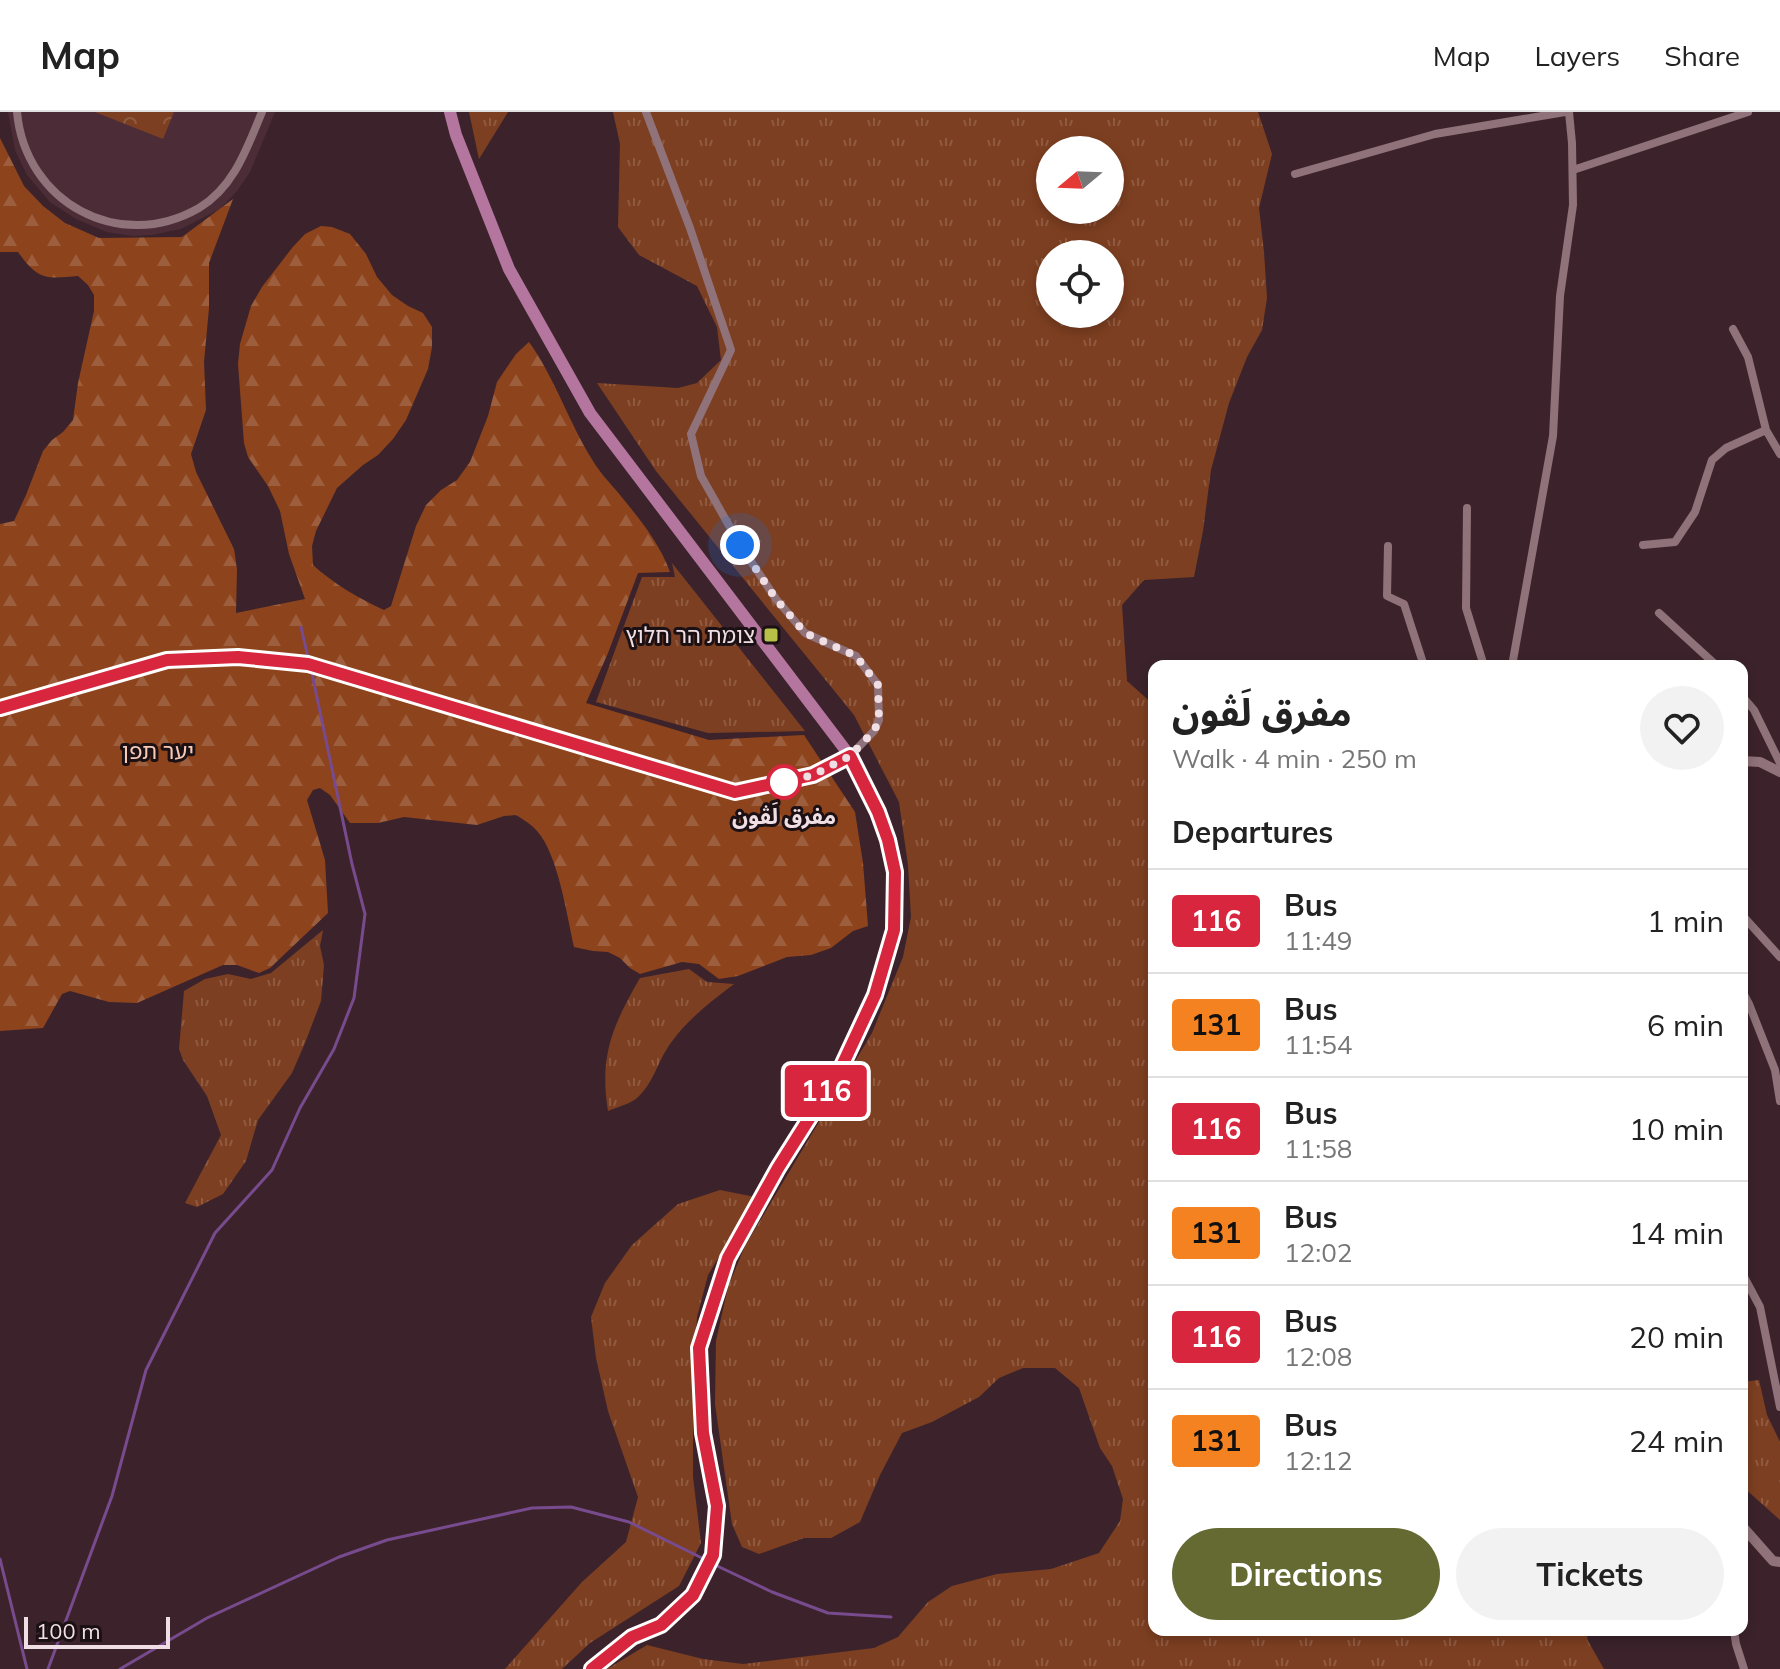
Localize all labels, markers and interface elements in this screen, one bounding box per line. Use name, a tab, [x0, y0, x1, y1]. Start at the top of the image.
text: Map	[40, 31, 120, 79]
text: Map	[1433, 38, 1490, 73]
text: Layers	[1534, 38, 1620, 73]
text: Share	[1664, 38, 1740, 73]
north arrow	[1036, 136, 1124, 224]
map controls	[1036, 136, 1124, 328]
button: locate	[1036, 240, 1124, 328]
your location	[720, 525, 760, 565]
place label: צומת הר חלוץ	[625, 621, 755, 649]
marker: צומת הר חלוץ	[762, 626, 780, 644]
button: heart	[1640, 686, 1724, 770]
text: مفرق لَڤون	[1172, 688, 1352, 736]
park label: יער תפן	[122, 737, 194, 765]
text: Walk · 4 min · 250 m	[1172, 742, 1417, 775]
marker: مفرق لَڤون	[767, 765, 801, 799]
place label: مفرق لَڤون	[732, 801, 836, 830]
text: Departures	[1172, 813, 1333, 851]
text: Bus	[1284, 886, 1338, 924]
text: 1 min	[1647, 902, 1724, 940]
text: 116	[1191, 903, 1241, 938]
text: 11:49	[1284, 924, 1352, 957]
text: Bus	[1284, 990, 1338, 1028]
text: 6 min	[1647, 1006, 1724, 1044]
text: 131	[1191, 1007, 1241, 1042]
text: 11:54	[1284, 1028, 1352, 1061]
line badge: 116	[780, 1065, 872, 1117]
text: 116	[801, 1073, 851, 1108]
text: Bus	[1284, 1094, 1338, 1132]
text: 10 min	[1629, 1110, 1724, 1148]
text: 116	[1191, 1111, 1241, 1146]
text: 11:58	[1284, 1132, 1352, 1165]
text: Bus	[1284, 1198, 1338, 1236]
text: 14 min	[1629, 1214, 1724, 1252]
text: 131	[1191, 1215, 1241, 1250]
text: 12:02	[1284, 1236, 1352, 1269]
text: Bus	[1284, 1302, 1338, 1340]
text: 20 min	[1629, 1318, 1724, 1356]
text: 116	[1191, 1319, 1241, 1354]
text: 12:08	[1284, 1340, 1352, 1373]
text: Bus	[1284, 1406, 1338, 1444]
text: 24 min	[1629, 1422, 1724, 1460]
text: 131	[1191, 1423, 1241, 1458]
text: 12:12	[1284, 1444, 1352, 1477]
button: Directions	[1172, 1528, 1440, 1620]
button: Tickets	[1456, 1528, 1724, 1620]
scale bar	[24, 1613, 170, 1649]
text: 100 m	[36, 1617, 101, 1645]

